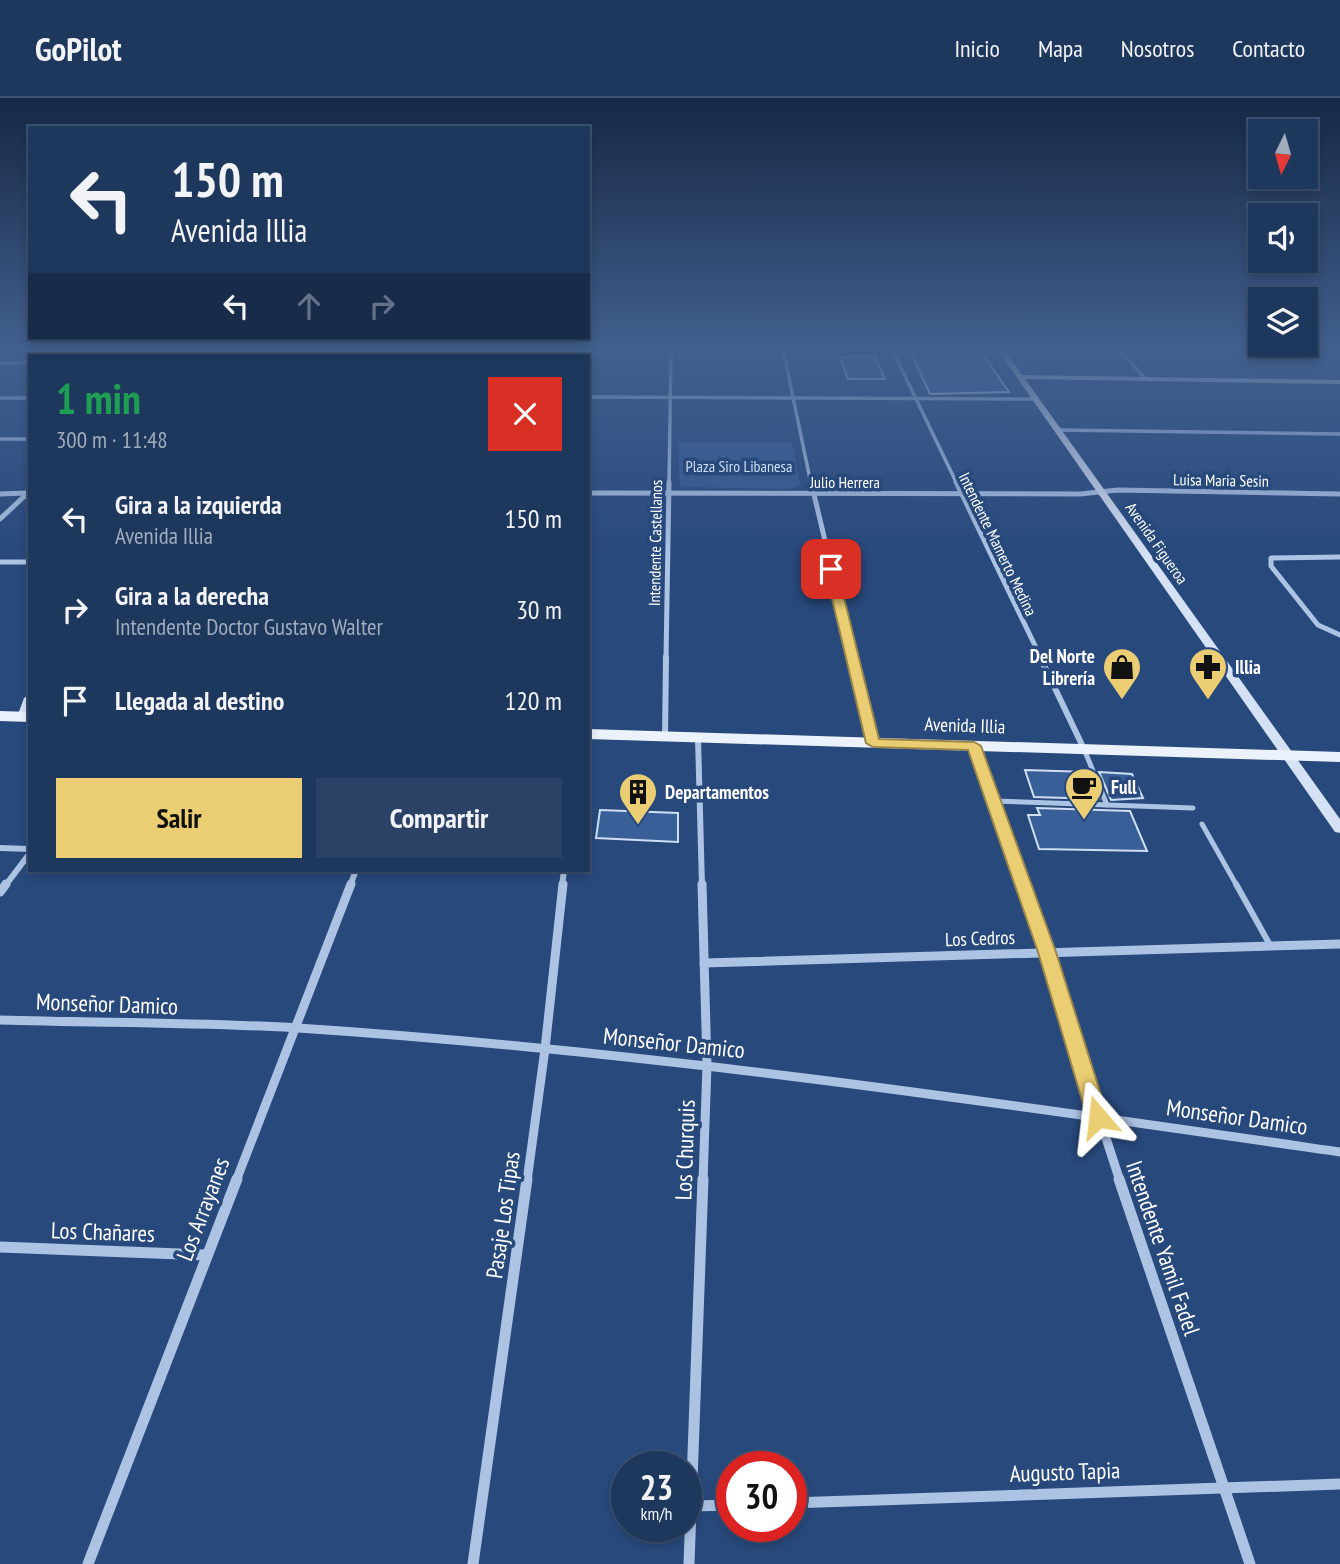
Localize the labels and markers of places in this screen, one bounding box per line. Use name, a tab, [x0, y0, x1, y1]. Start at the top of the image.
pin	[801, 539, 861, 599]
place label: Del Norte Librería	[1030, 644, 1095, 690]
shop icon: Del Norte Librería	[1101, 646, 1143, 701]
pharmacy icon: Illia	[1187, 646, 1229, 701]
place label: Illia	[1235, 655, 1261, 679]
cafe icon: Full	[1063, 766, 1105, 821]
building icon: Departamentos	[617, 771, 659, 826]
place label: Full	[1111, 775, 1137, 799]
place label: Departamentos	[665, 780, 769, 804]

